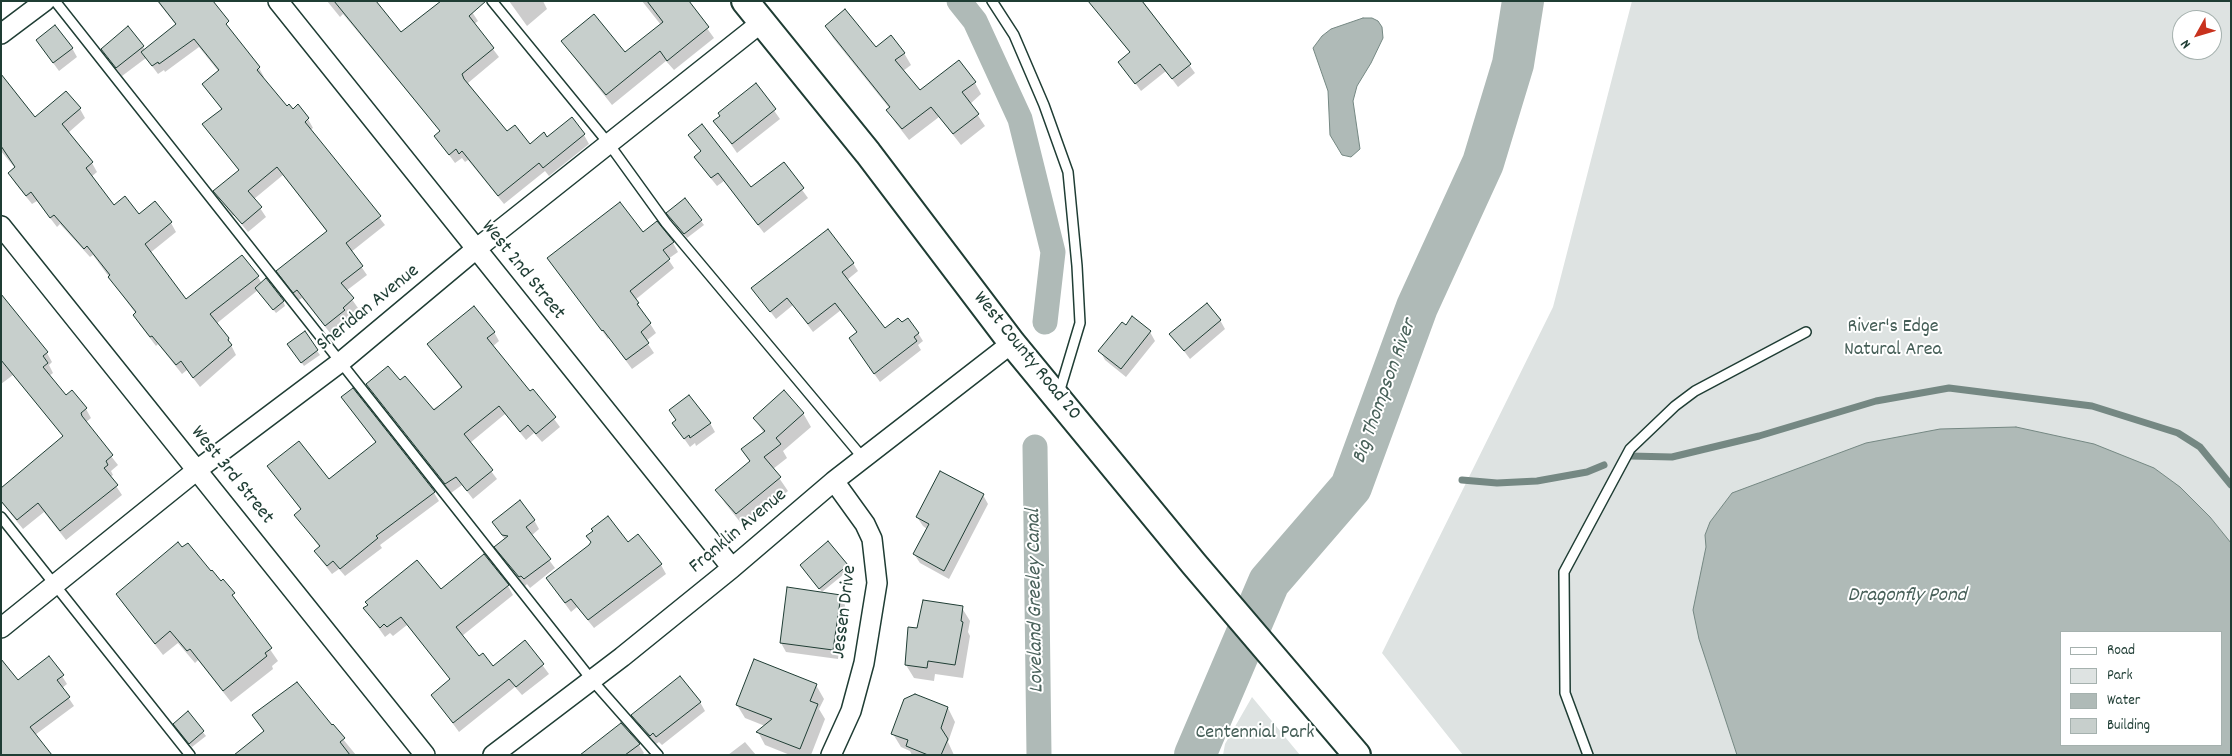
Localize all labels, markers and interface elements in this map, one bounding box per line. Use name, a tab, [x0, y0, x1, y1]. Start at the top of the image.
north arrow	[2172, 10, 2222, 60]
text: N	[2176, 35, 2196, 53]
street label: West 2nd Street	[475, 216, 569, 326]
street label: Sheridan Avenue	[313, 260, 425, 358]
street label: West County Road 20	[967, 288, 1085, 426]
water label: Big Thompson River	[1348, 316, 1424, 468]
park label: River's Edge Natural Area	[1844, 316, 1942, 363]
street label: West 3rd Street	[184, 422, 278, 530]
street label: Franklin Avenue	[685, 484, 793, 580]
water label: Loveland Greeley Canal	[1023, 509, 1051, 693]
street label: Jessen Drive	[828, 564, 864, 660]
water label: Dragonfly Pond	[1848, 584, 1966, 610]
legend	[2060, 631, 2222, 746]
text: Road	[2107, 640, 2135, 662]
text: Park	[2107, 665, 2133, 687]
text: Water	[2107, 690, 2140, 712]
text: Building	[2107, 715, 2150, 737]
park label: Centennial Park	[1195, 722, 1315, 746]

